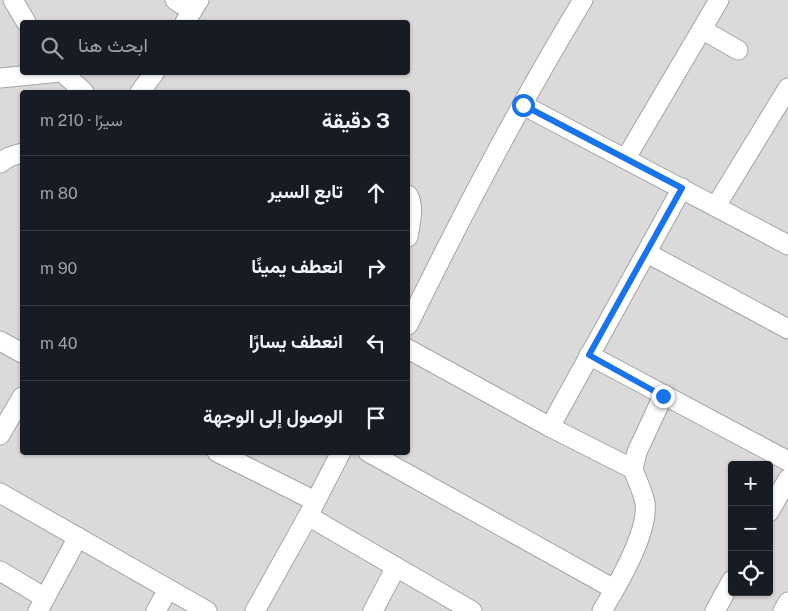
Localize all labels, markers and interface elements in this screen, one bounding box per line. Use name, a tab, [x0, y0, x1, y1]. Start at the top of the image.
search box	[20, 20, 410, 75]
icon: search	[38, 34, 66, 62]
text: ابحث هنا	[78, 34, 148, 56]
route start	[512, 94, 535, 117]
text: 3 دقيقة	[322, 108, 390, 133]
text: سيرًا · 210 m	[40, 111, 123, 130]
icon: ahead	[362, 179, 390, 207]
text: تابع السير	[268, 180, 343, 202]
text: 80 m	[40, 184, 78, 203]
icon: right	[362, 254, 390, 282]
text: انعطف يمينًا	[251, 255, 343, 277]
text: 90 m	[40, 259, 77, 278]
icon: left	[362, 329, 390, 357]
text: انعطف يسارًا	[249, 330, 343, 352]
text: 40 m	[40, 334, 78, 353]
route end	[652, 385, 675, 408]
icon: arrive	[362, 404, 390, 432]
text: الوصول إلى الوجهة	[203, 405, 343, 427]
map controls	[728, 461, 773, 596]
button: +	[728, 461, 773, 506]
button: −	[728, 506, 773, 551]
button: locate	[728, 551, 773, 596]

